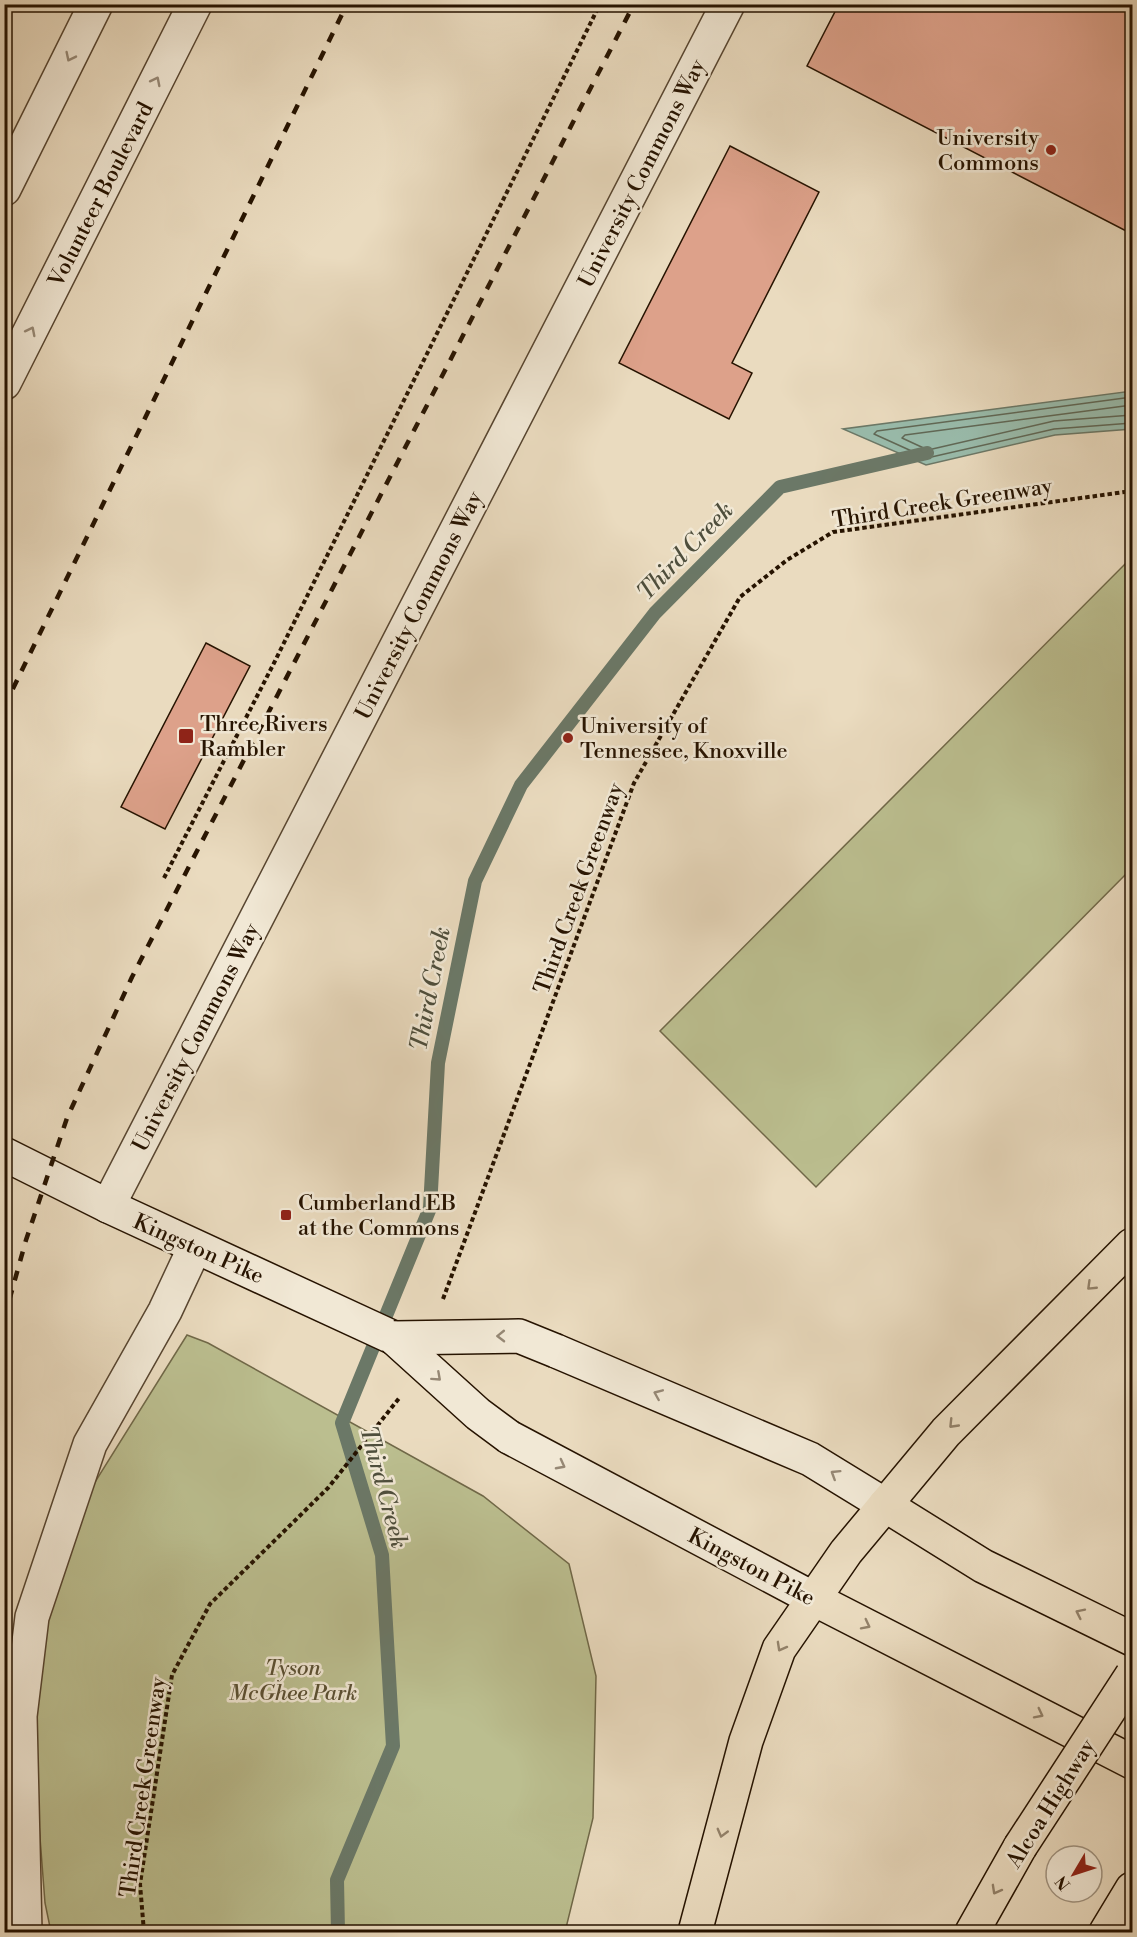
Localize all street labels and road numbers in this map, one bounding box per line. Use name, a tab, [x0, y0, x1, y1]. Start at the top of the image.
street label: University Commons Way	[573, 55, 712, 292]
street label: Volunteer Boulevard	[43, 97, 160, 293]
street label: Third Creek Greenway	[830, 473, 1054, 534]
street label: University Commons Way	[350, 487, 489, 724]
street label: Third Creek Greenway	[529, 779, 630, 998]
street label: University Commons Way	[127, 919, 266, 1156]
street label: Kingston Pike	[129, 1209, 268, 1290]
street label: Kingston Pike	[683, 1523, 819, 1612]
street label: Third Creek Greenway	[115, 1675, 172, 1899]
street label: Alcoa Highway	[1000, 1734, 1102, 1874]

